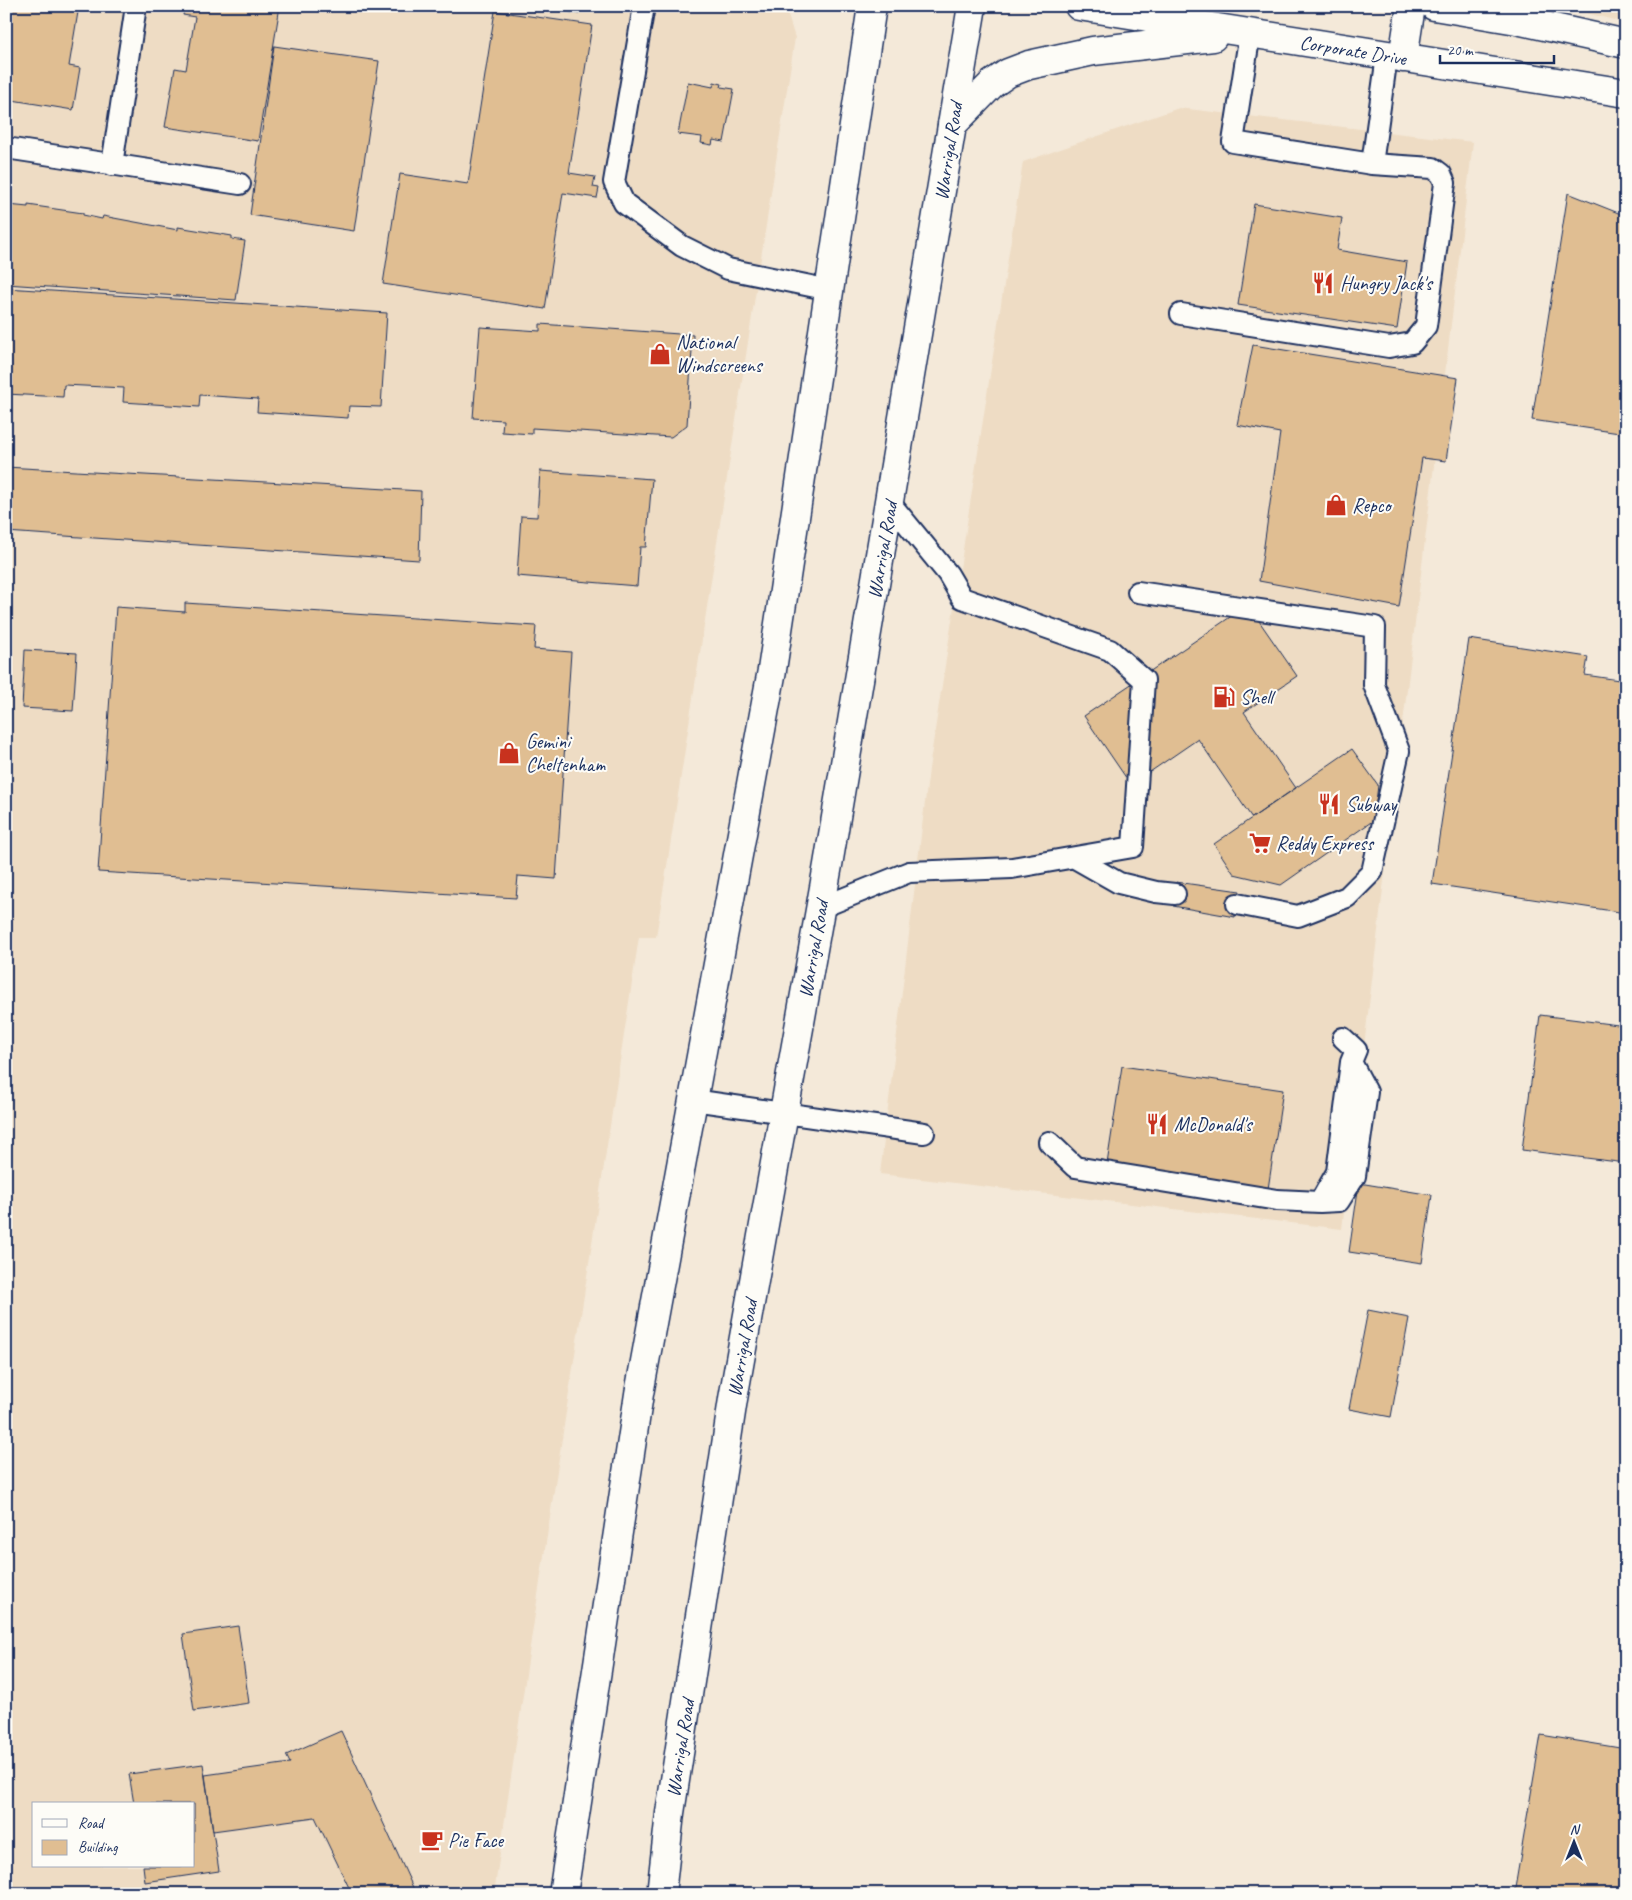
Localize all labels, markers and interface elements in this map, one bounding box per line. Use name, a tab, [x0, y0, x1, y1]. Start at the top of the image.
street label: Corporate Drive	[1298, 30, 1409, 71]
scale bar	[1440, 32, 1553, 64]
text: 20 m	[1447, 41, 1474, 60]
street label: Warrigal Road	[928, 97, 969, 202]
restaurant icon: Hungry Jack's	[1310, 270, 1336, 296]
place label: Hungry Jack's	[1340, 271, 1434, 296]
place label: National Windscreens	[676, 330, 764, 378]
shop icon: National Windscreens	[647, 341, 673, 367]
shop icon: Repco	[1323, 492, 1349, 518]
place label: Repco	[1352, 493, 1393, 518]
street label: Warrigal Road	[862, 496, 904, 601]
fuel station icon: Shell	[1211, 684, 1237, 710]
place label: Shell	[1240, 685, 1276, 710]
place label: Gemini Cheltenham	[526, 729, 606, 777]
shop icon: Gemini Cheltenham	[496, 740, 522, 766]
restaurant icon: Subway	[1316, 791, 1342, 817]
place label: Subway	[1346, 792, 1399, 817]
supermarket icon: Reddy Express	[1247, 830, 1273, 856]
place label: Reddy Express	[1276, 831, 1375, 856]
street label: Warrigal Road	[793, 895, 835, 1000]
restaurant icon: McDonald's	[1144, 1111, 1170, 1137]
place label: McDonald's	[1174, 1112, 1254, 1137]
street label: Warrigal Road	[722, 1294, 764, 1399]
street label: Warrigal Road	[660, 1694, 701, 1799]
legend	[32, 1802, 195, 1868]
text: Road	[78, 1814, 105, 1833]
north arrow	[1550, 1818, 1600, 1868]
text: N	[1570, 1821, 1581, 1838]
cafe icon: Pie Face	[419, 1827, 445, 1853]
place label: Pie Face	[448, 1828, 505, 1853]
text: Building	[78, 1838, 118, 1857]

